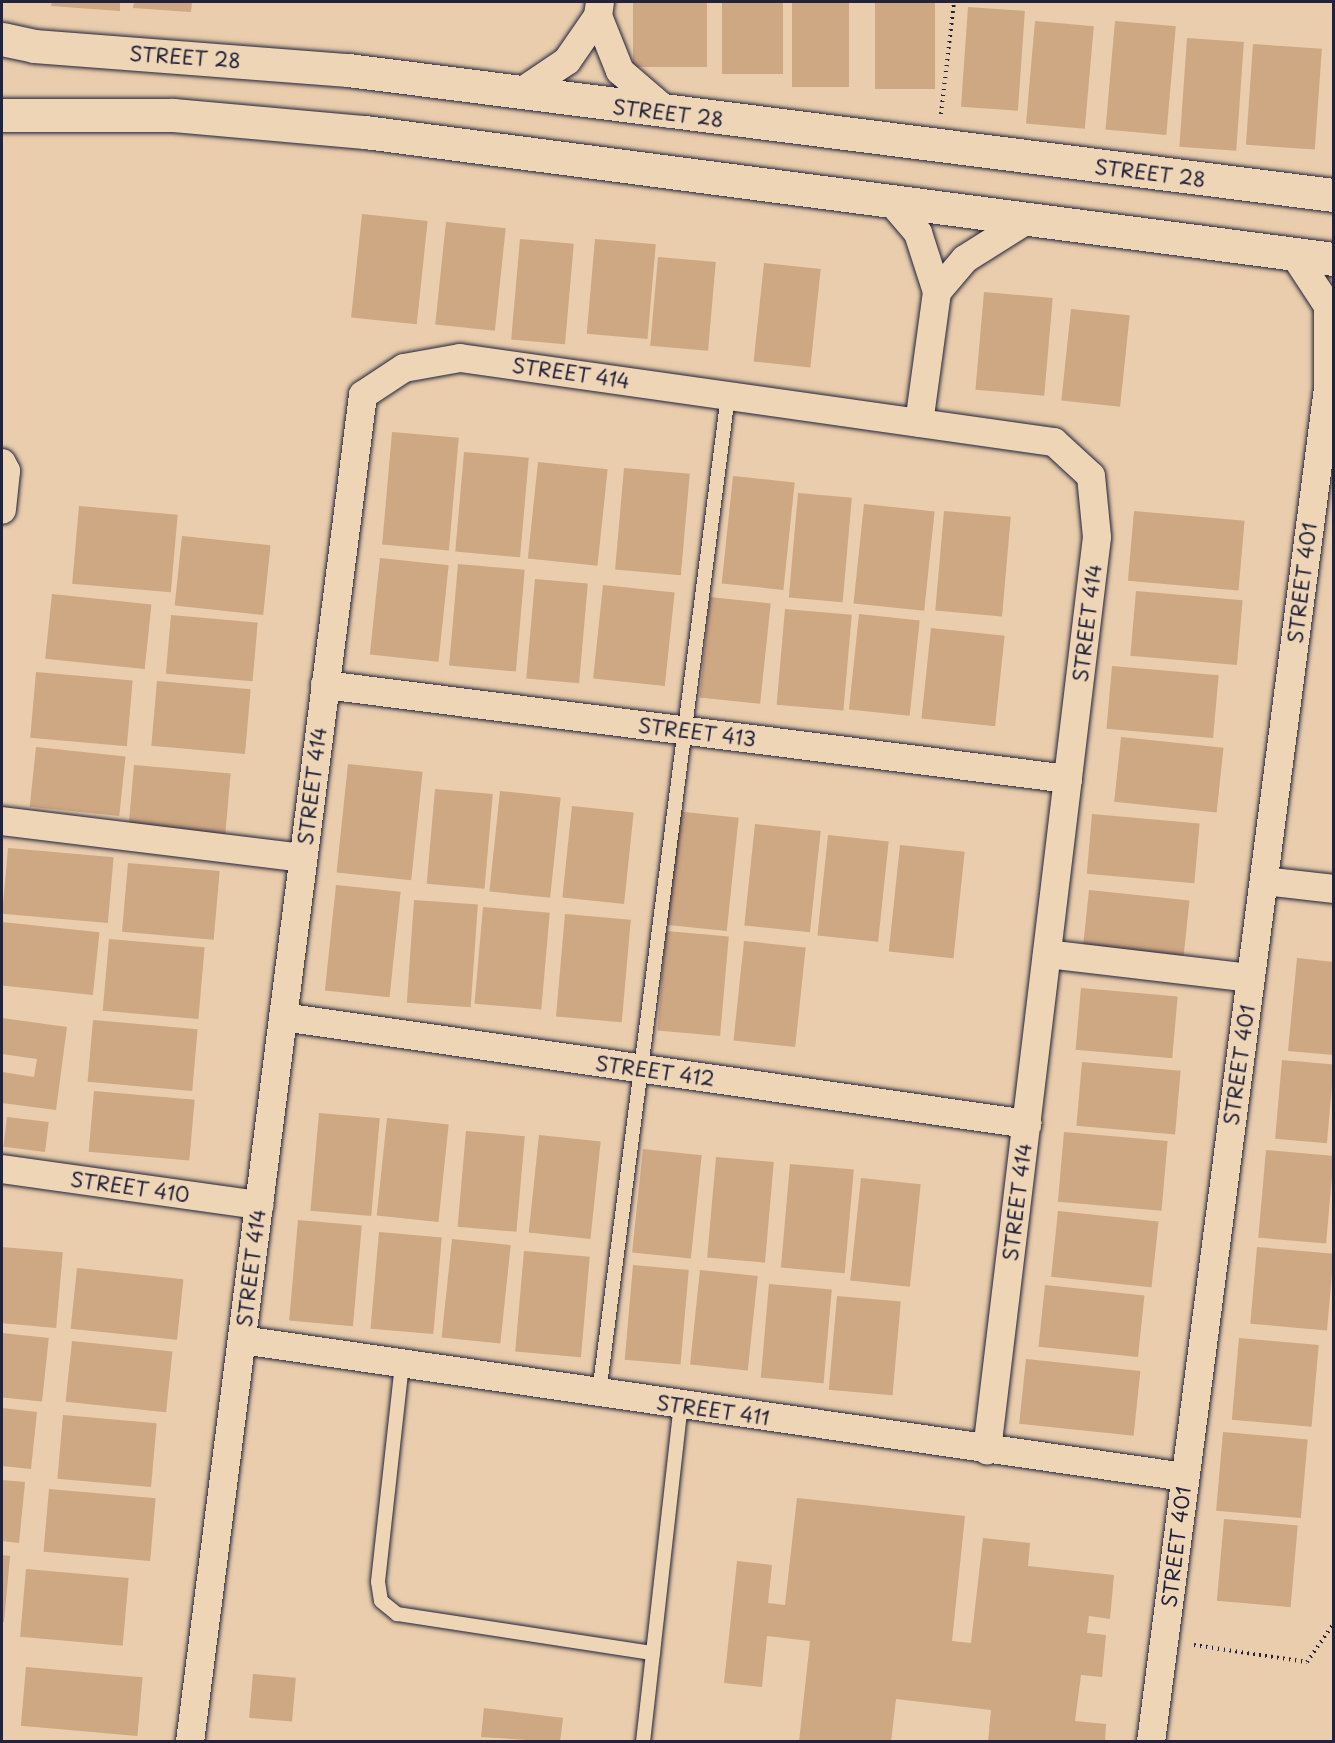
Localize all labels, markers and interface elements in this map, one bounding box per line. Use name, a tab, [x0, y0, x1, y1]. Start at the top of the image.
street label: STREET 28	[128, 41, 242, 73]
street label: STREET 28	[611, 94, 725, 132]
street label: STREET 28	[1093, 154, 1207, 192]
street label: STREET 414	[510, 353, 632, 393]
street label: STREET 401	[1283, 522, 1321, 644]
street label: STREET 414	[1068, 562, 1106, 684]
street label: STREET 413	[636, 713, 758, 751]
street label: STREET 414	[293, 725, 331, 847]
street label: STREET 401	[1219, 1004, 1259, 1126]
street label: STREET 412	[594, 1051, 716, 1091]
street label: STREET 414	[998, 1141, 1036, 1263]
street label: STREET 410	[68, 1167, 192, 1207]
street label: STREET 414	[232, 1207, 270, 1329]
street label: STREET 411	[655, 1390, 771, 1430]
street label: STREET 401	[1157, 1486, 1195, 1608]

